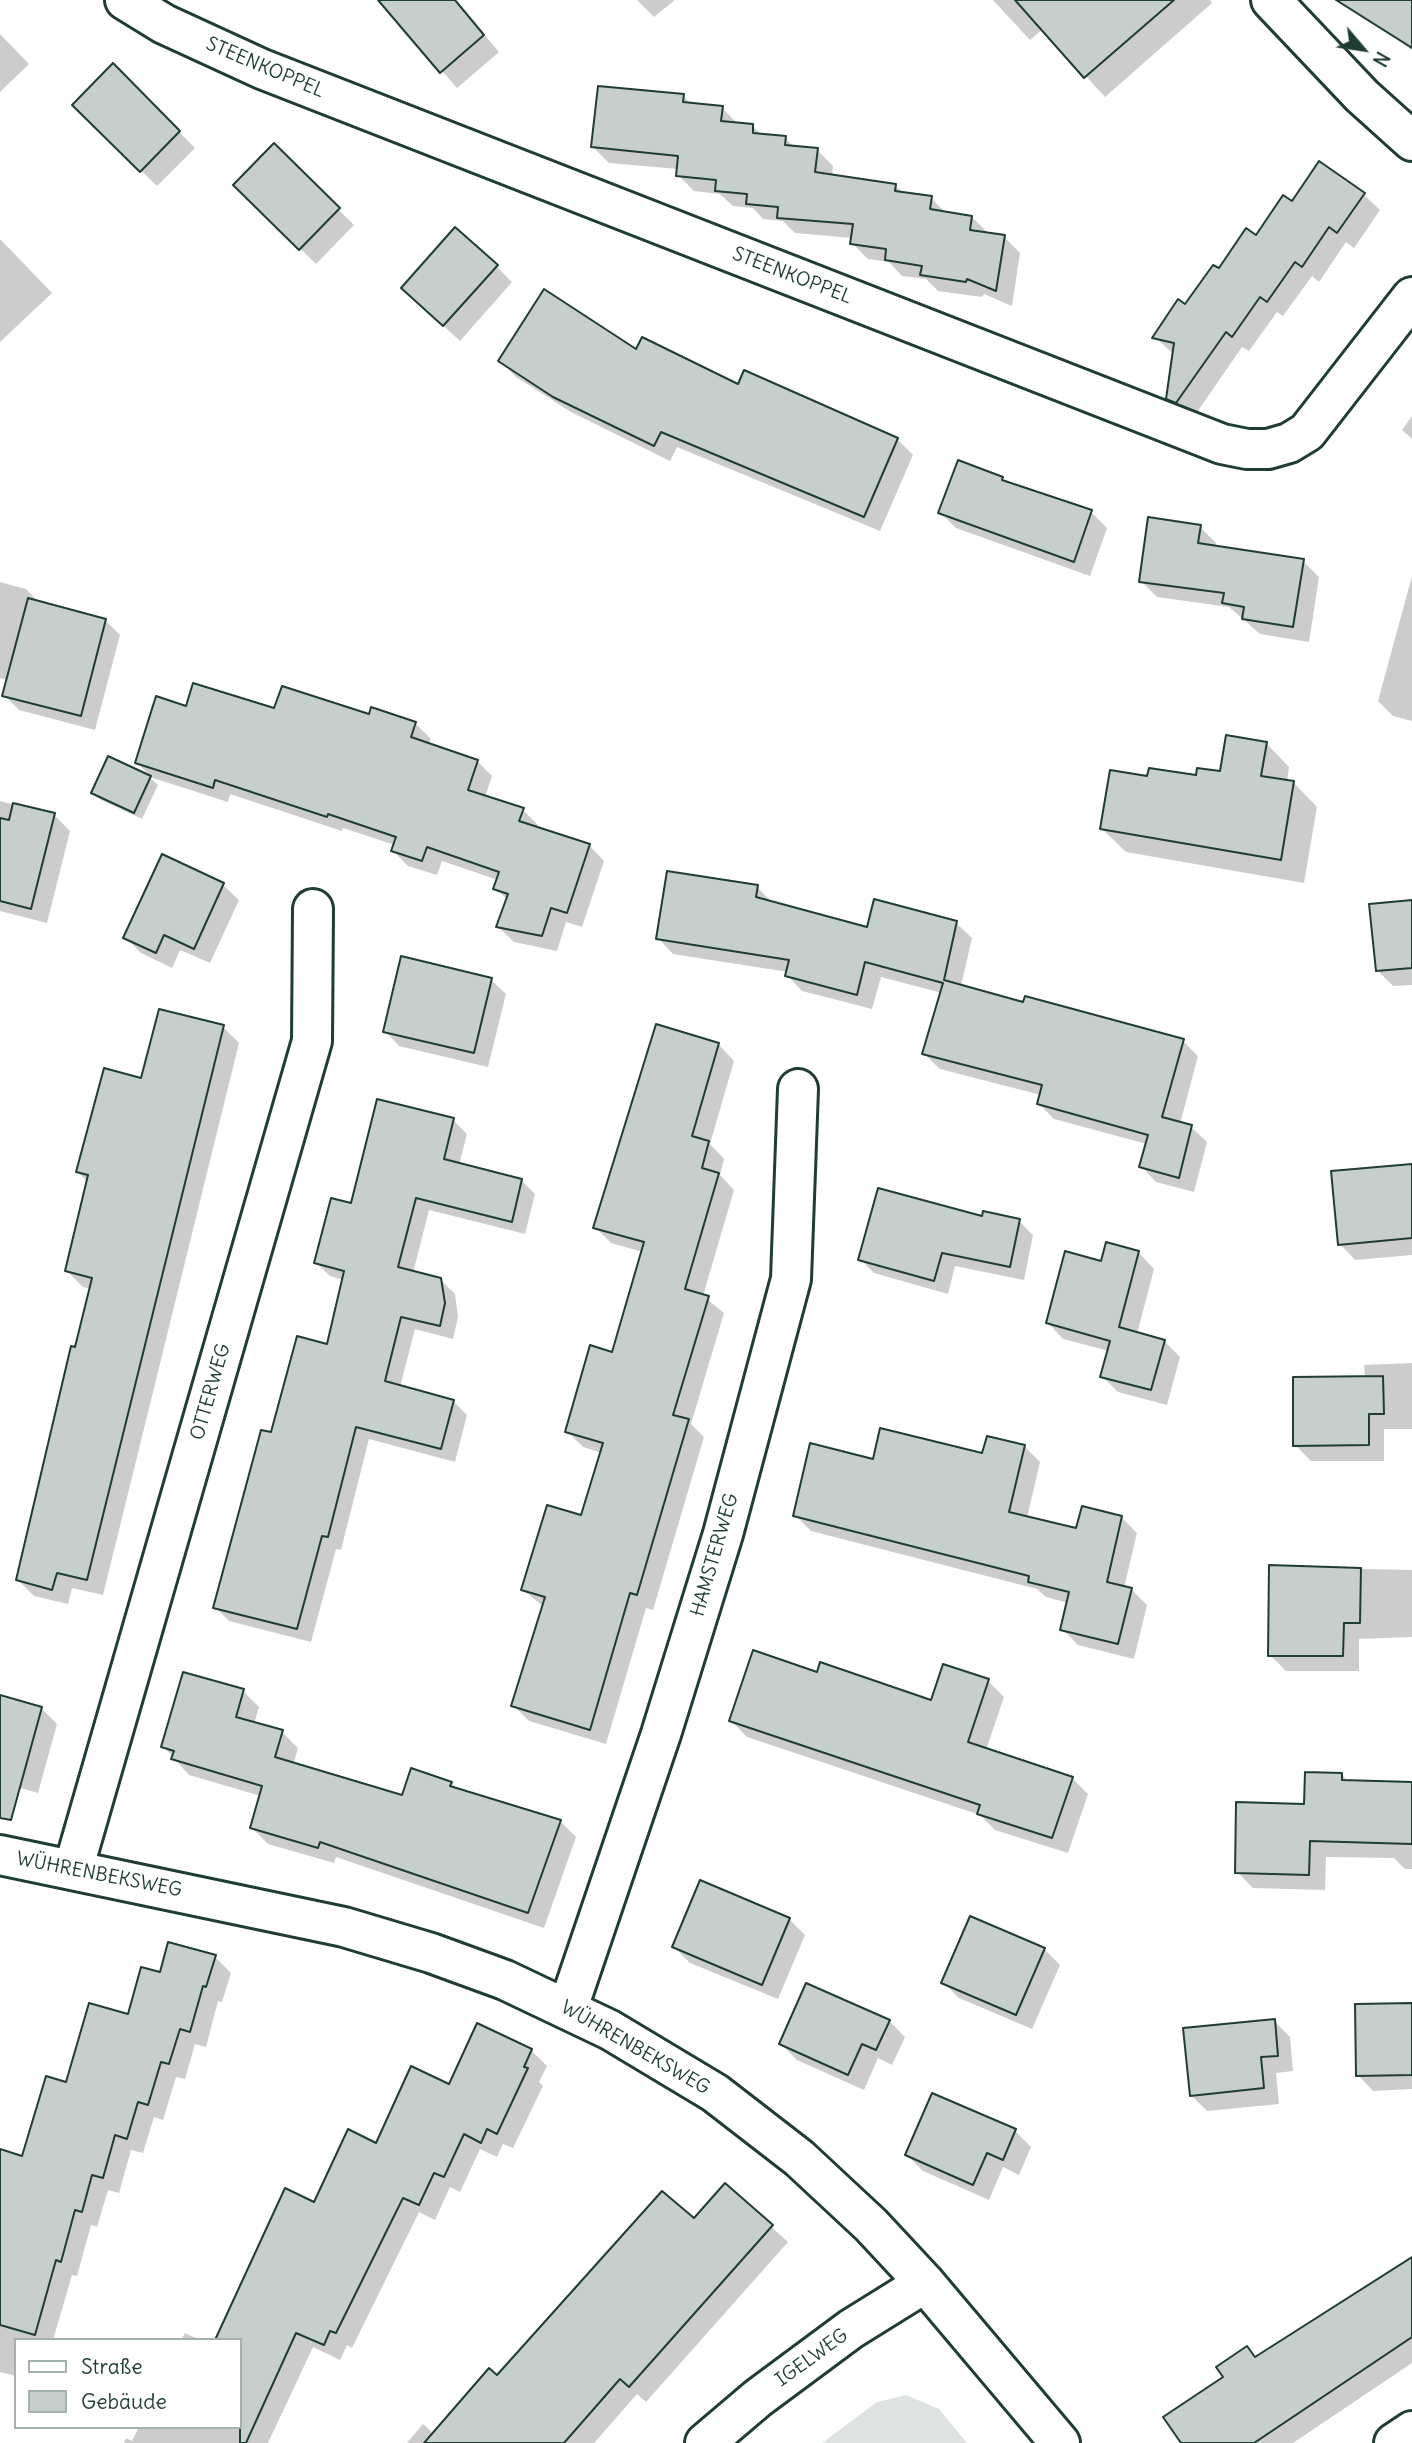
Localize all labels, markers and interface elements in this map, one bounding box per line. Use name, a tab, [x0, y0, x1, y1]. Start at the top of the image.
north arrow	[1328, 14, 1398, 84]
street label: STEENKOPPEL	[202, 33, 328, 103]
text: N	[1368, 48, 1395, 71]
street label: STEENKOPPEL	[729, 243, 855, 309]
street label: OTTERWEG	[186, 1341, 236, 1443]
street label: HAMSTERWEG	[687, 1491, 743, 1619]
street label: WÜHRENBEKSWEG	[14, 1848, 184, 1902]
street label: WÜHRENBEKSWEG	[557, 1996, 713, 2100]
street label: IGELWEG	[771, 2324, 853, 2392]
legend	[14, 2338, 242, 2429]
text: Straße	[81, 2353, 142, 2380]
text: Gebäude	[81, 2388, 167, 2415]

